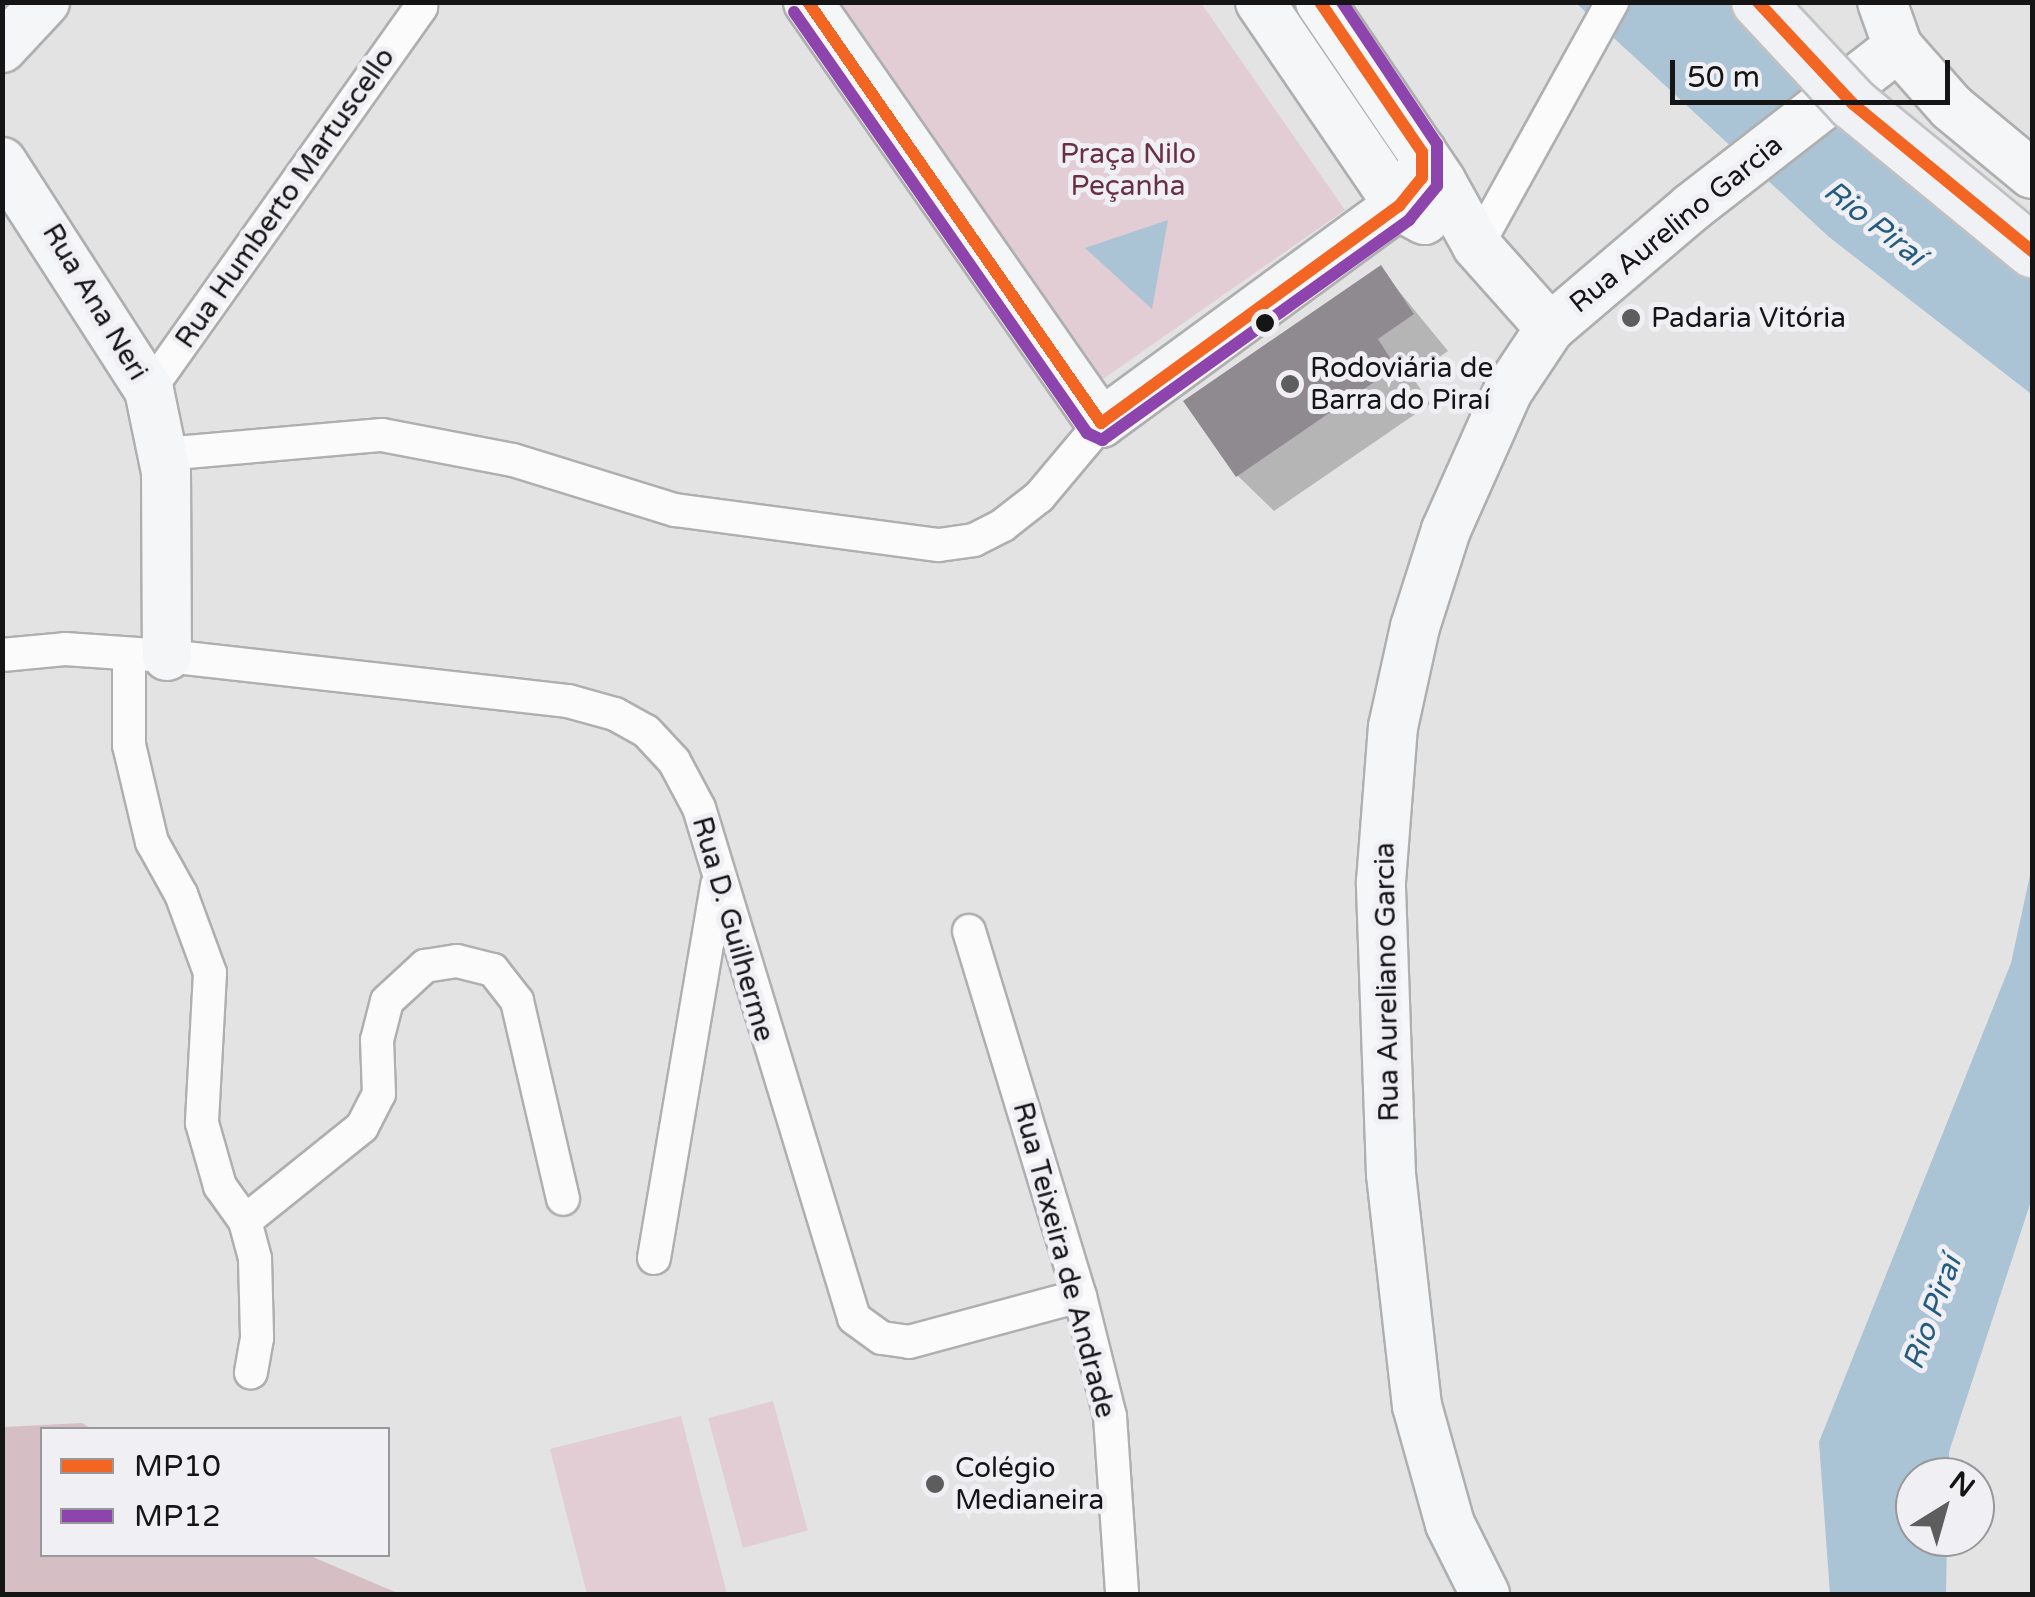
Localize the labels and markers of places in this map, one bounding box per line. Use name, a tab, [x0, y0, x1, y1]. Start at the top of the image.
place label: Padaria Vitória	[1651, 301, 1846, 335]
marker: Padaria Vitória	[1620, 307, 1642, 329]
unlabelled marker	[1255, 313, 1275, 333]
place label: Rodoviária de Barra do Piraí	[1310, 351, 1493, 417]
marker: Rodoviária de Barra do Piraí	[1279, 373, 1301, 395]
place label: Colégio Medianeira	[955, 1451, 1104, 1517]
marker: Colégio Medianeira	[924, 1473, 946, 1495]

